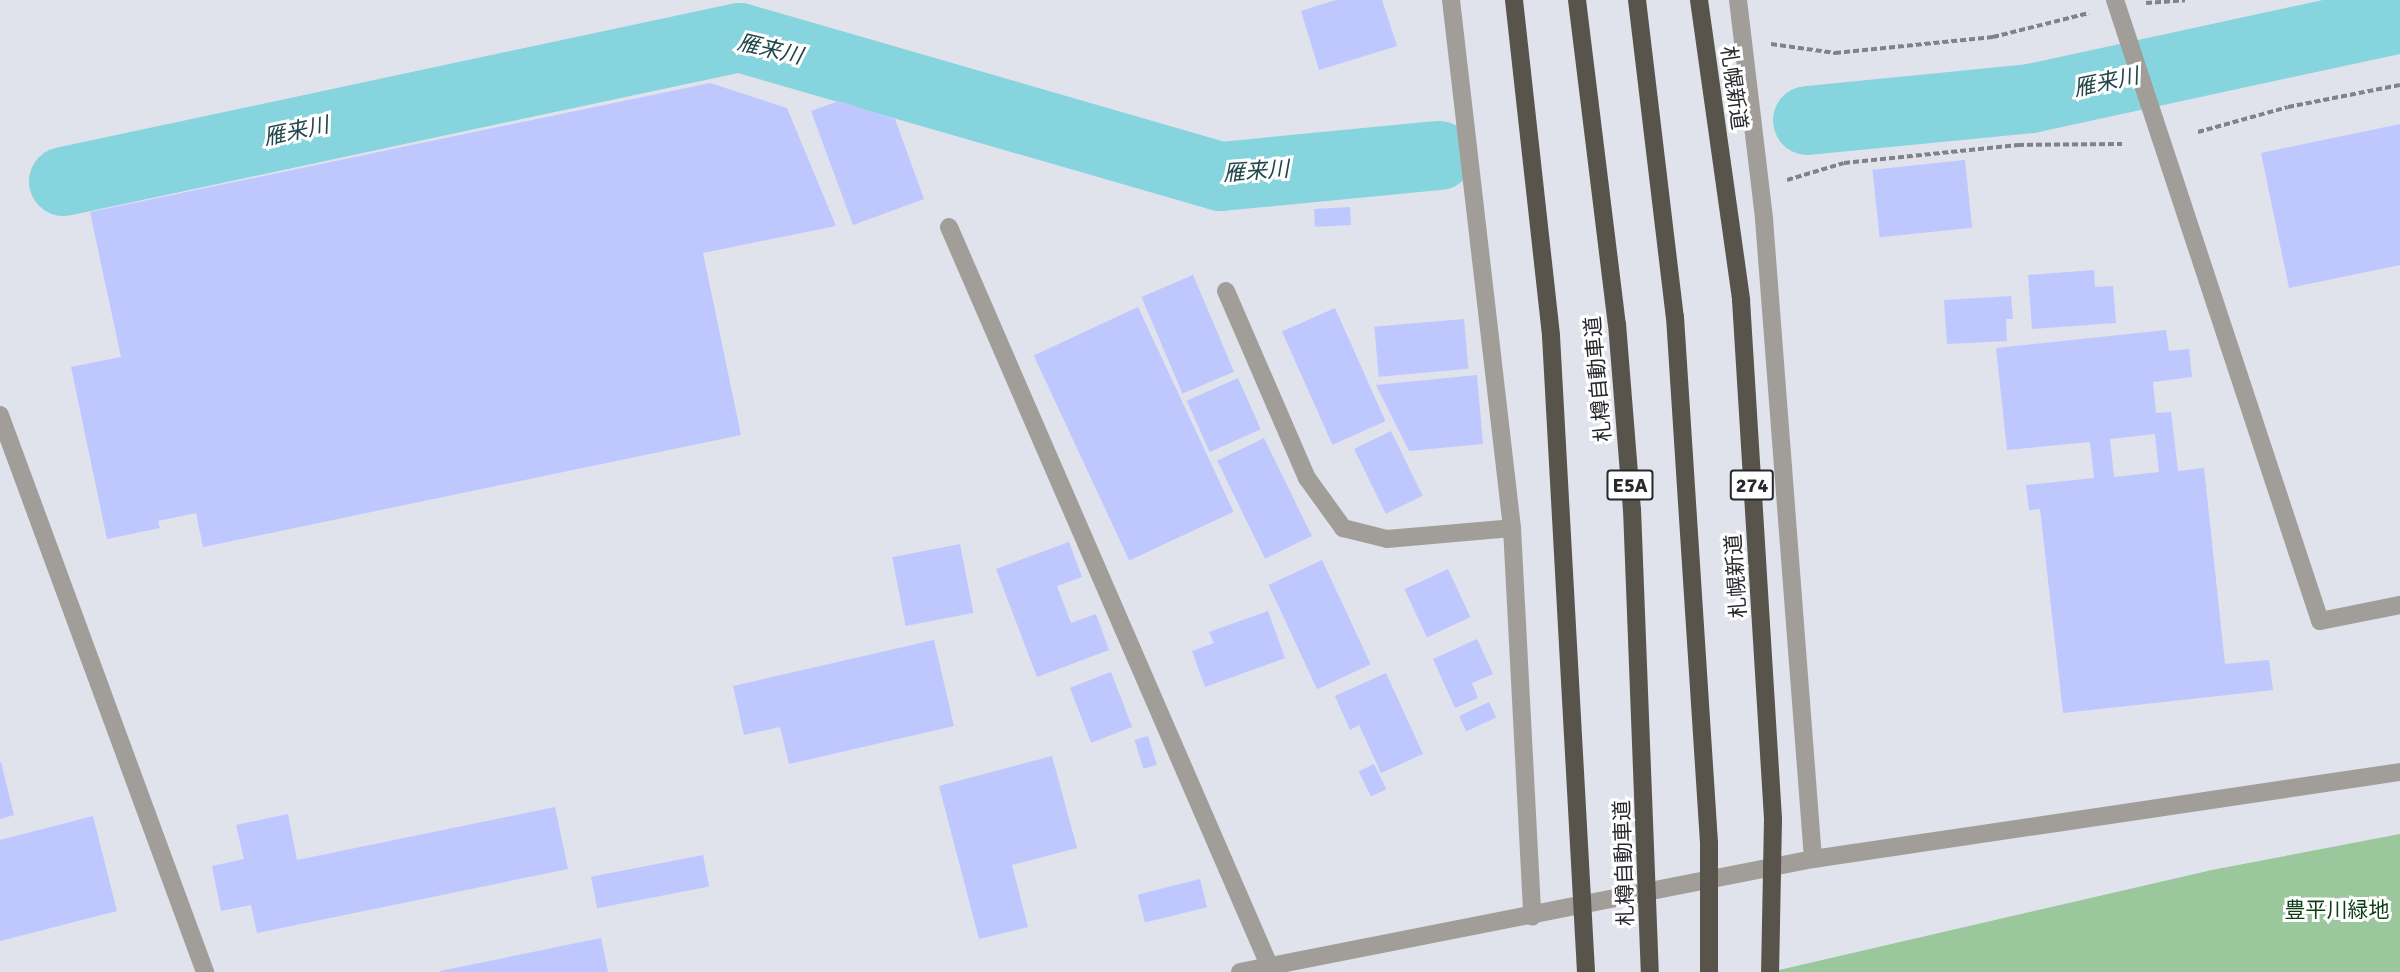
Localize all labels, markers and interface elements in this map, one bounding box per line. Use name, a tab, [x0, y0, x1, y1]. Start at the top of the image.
water label: 雁来川	[735, 29, 805, 69]
street label: 札幌新道	[1716, 45, 1752, 131]
water label: 雁来川	[2071, 62, 2141, 102]
water label: 雁来川	[261, 111, 331, 151]
water label: 雁来川	[1222, 156, 1290, 186]
street label: 札樽自動車道	[1580, 315, 1616, 443]
road number: E5A	[1606, 468, 1654, 502]
road number: 274	[1730, 468, 1774, 502]
street label: 札幌新道	[1721, 533, 1751, 619]
street label: 札樽自動車道	[1609, 800, 1639, 926]
park label: 豊平川緑地	[2285, 897, 2389, 923]

